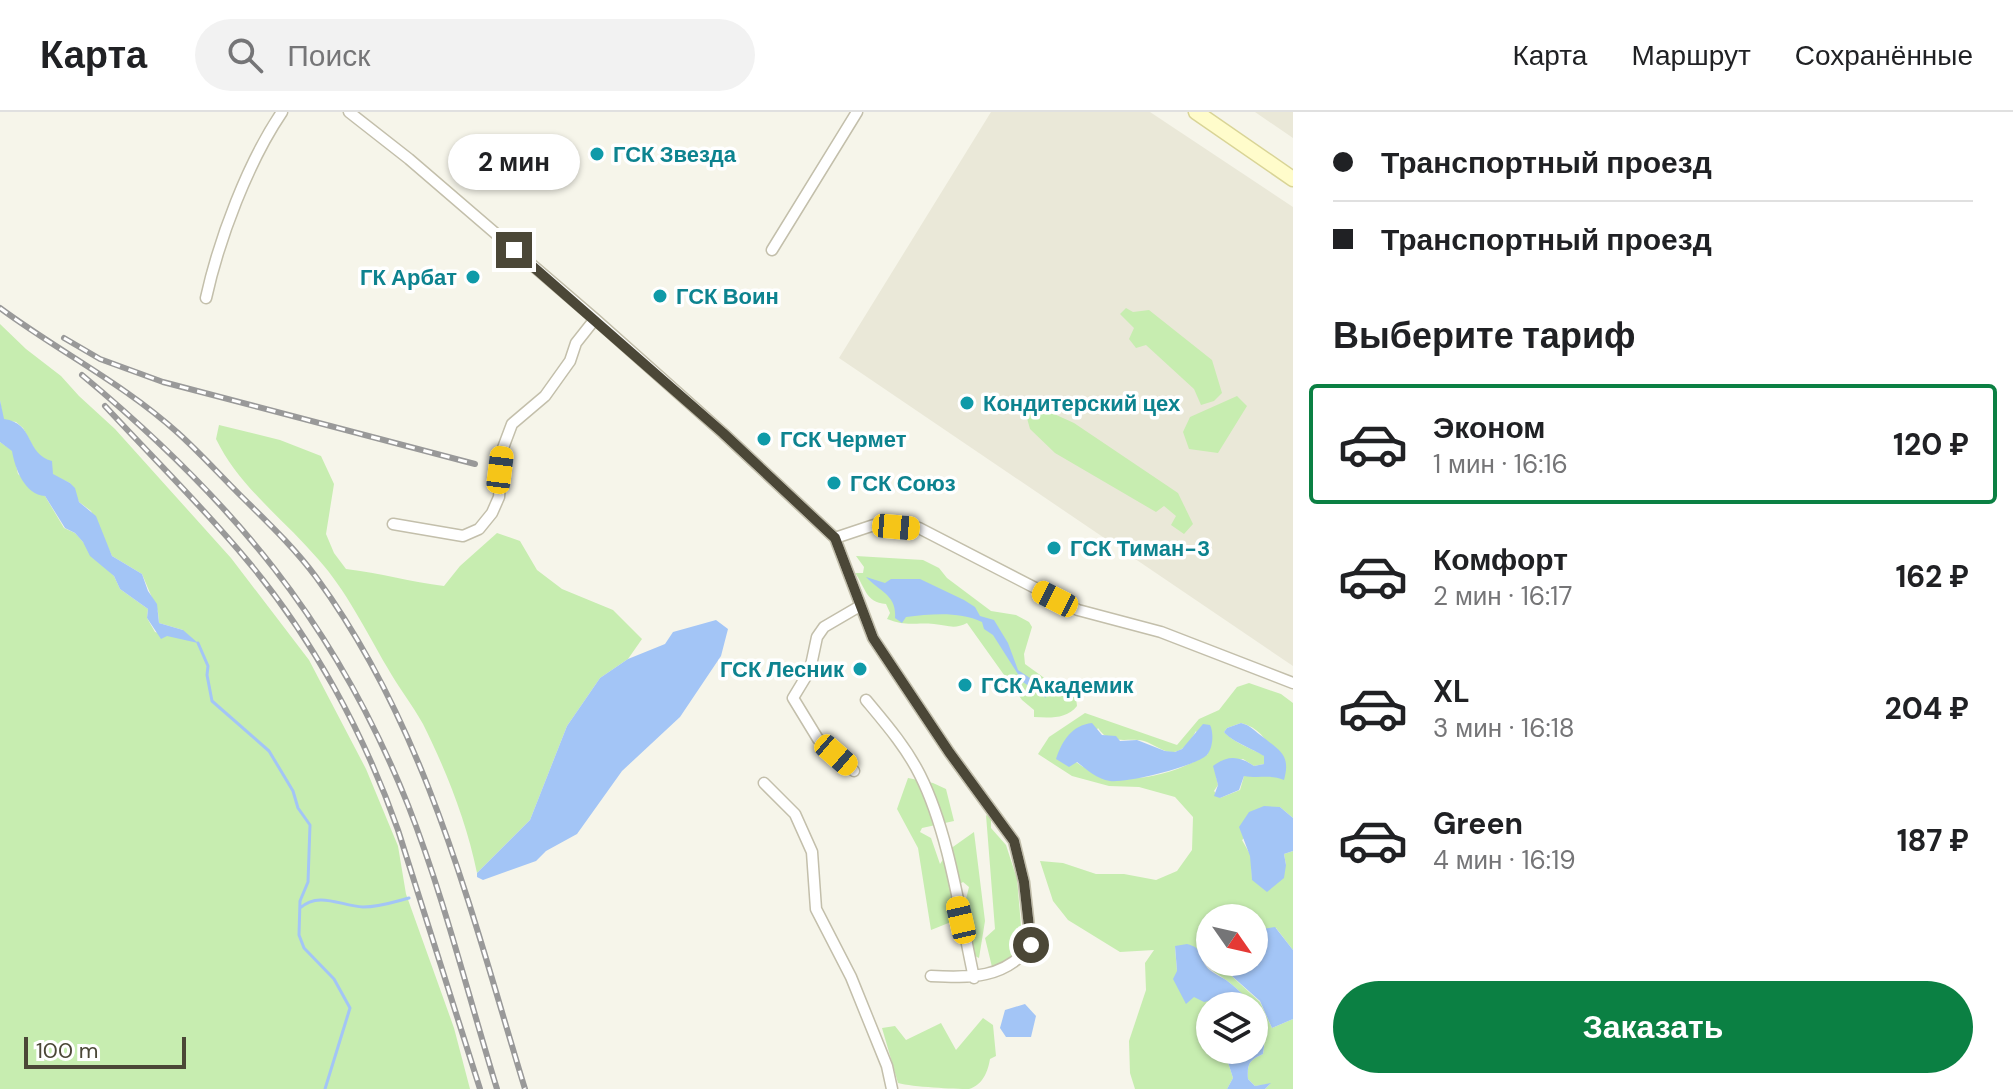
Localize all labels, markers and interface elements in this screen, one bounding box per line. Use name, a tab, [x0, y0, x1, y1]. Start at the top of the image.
search box	[195, 19, 755, 91]
text: Карта	[40, 30, 147, 80]
icon: search	[223, 33, 267, 77]
text: Поиск	[287, 36, 370, 75]
text: Карта	[1512, 37, 1587, 74]
text: Маршрут	[1631, 37, 1751, 74]
text: Сохранённые	[1795, 37, 1973, 74]
callout: 2 мин	[448, 134, 580, 190]
place label: ГСК Звезда	[613, 140, 737, 169]
text: Транспортный проезд	[1381, 143, 1712, 182]
text: 2 мин	[478, 145, 550, 179]
marker: ГСК Звезда	[588, 145, 606, 163]
text: Транспортный проезд	[1381, 220, 1712, 259]
route end	[496, 232, 532, 268]
place label: ГК Арбат	[360, 263, 457, 292]
marker: ГК Арбат	[464, 268, 482, 286]
place label: ГСК Воин	[676, 282, 779, 311]
marker: ГСК Воин	[651, 287, 669, 305]
text: Выберите тариф	[1333, 312, 1636, 359]
place label: Кондитерский цех	[983, 389, 1181, 418]
marker: Кондитерский цех	[958, 394, 976, 412]
icon: car	[1337, 408, 1409, 480]
text: Эконом	[1433, 408, 1546, 447]
place label: ГСК Чермет	[780, 425, 907, 454]
text: 120 ₽	[1893, 425, 1969, 464]
marker: ГСК Чермет	[755, 430, 773, 448]
car	[485, 445, 515, 495]
text: 1 мин · 16:16	[1433, 447, 1568, 481]
place label: ГСК Союз	[850, 469, 956, 498]
marker: ГСК Союз	[825, 474, 843, 492]
car	[871, 513, 921, 541]
place label: ГСК Тиман-3	[1070, 534, 1210, 563]
marker: ГСК Тиман-3	[1045, 539, 1063, 557]
icon: car	[1337, 540, 1409, 612]
text: Комфорт	[1433, 540, 1568, 579]
text: 162 ₽	[1895, 557, 1969, 596]
car	[1028, 577, 1082, 621]
text: 2 мин · 16:17	[1433, 579, 1572, 613]
place label: ГСК Лесник	[720, 655, 845, 684]
marker: ГСК Лесник	[851, 660, 869, 678]
place label: ГСК Академик	[981, 671, 1135, 700]
icon: car	[1337, 672, 1409, 744]
text: XL	[1433, 672, 1470, 711]
marker: ГСК Академик	[956, 676, 974, 694]
text: 204 ₽	[1885, 689, 1969, 728]
text: 3 мин · 16:18	[1433, 711, 1575, 745]
car	[810, 730, 862, 780]
icon: car	[1337, 804, 1409, 876]
text: Green	[1433, 804, 1523, 843]
text: 187 ₽	[1897, 821, 1969, 860]
text: 4 мин · 16:19	[1433, 843, 1576, 877]
car	[944, 894, 978, 946]
north arrow	[1196, 904, 1268, 976]
map controls	[1196, 904, 1268, 1064]
route start	[1013, 927, 1049, 963]
button: Заказать	[1333, 981, 1973, 1073]
button: layers	[1196, 992, 1268, 1064]
scale bar	[24, 1033, 186, 1069]
text: 100 m	[36, 1036, 98, 1065]

